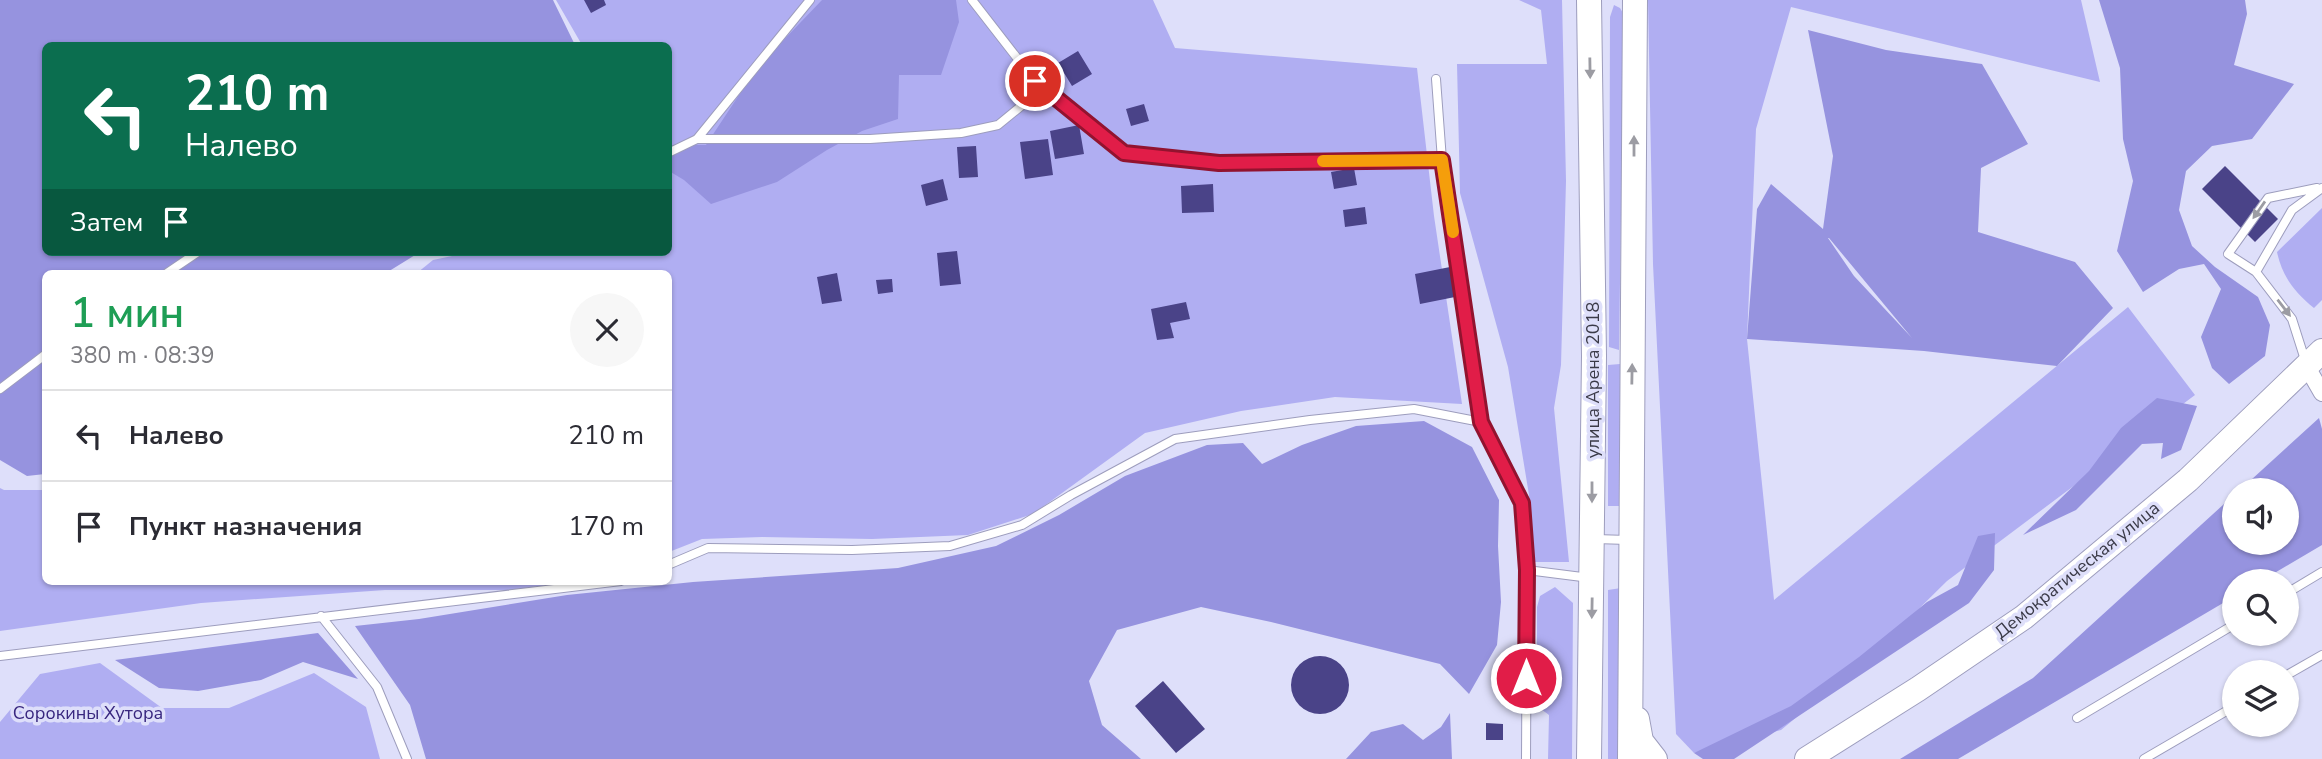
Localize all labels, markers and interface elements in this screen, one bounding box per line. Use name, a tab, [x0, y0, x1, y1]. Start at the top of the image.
pin	[1005, 51, 1065, 111]
one-way arrow	[1584, 57, 1596, 79]
text: 210 m	[185, 60, 329, 127]
icon: arrive	[1016, 62, 1054, 100]
icon: left	[70, 70, 161, 161]
text: Налево	[185, 124, 298, 167]
one-way arrow	[1628, 135, 1640, 157]
one-way arrow	[2252, 201, 2266, 219]
icon: arrive	[157, 203, 195, 241]
text: Затем	[70, 205, 143, 240]
text: 1 мин	[70, 285, 184, 342]
button: close	[570, 293, 644, 367]
one-way arrow	[2276, 299, 2290, 317]
street label: улица Арена 2018	[1581, 302, 1605, 458]
text: 380 m · 08:39	[70, 340, 215, 371]
one-way arrow	[1626, 362, 1638, 384]
icon: left	[70, 417, 108, 455]
text: Налево	[129, 418, 224, 453]
text: 210 m	[568, 418, 644, 453]
map controls	[2222, 478, 2299, 737]
button: sound	[2222, 478, 2299, 555]
one-way arrow	[1586, 481, 1598, 503]
street label: Демократическая улица	[1989, 496, 2165, 644]
icon: arrive	[70, 508, 108, 546]
text: Пункт назначения	[129, 509, 362, 544]
text: 170 m	[568, 509, 644, 544]
button: search	[2222, 569, 2299, 646]
one-way arrow	[1587, 597, 1598, 619]
position arrow	[1489, 641, 1563, 715]
button: layers	[2222, 660, 2299, 737]
park label: Сорокины Хутора	[13, 701, 163, 725]

